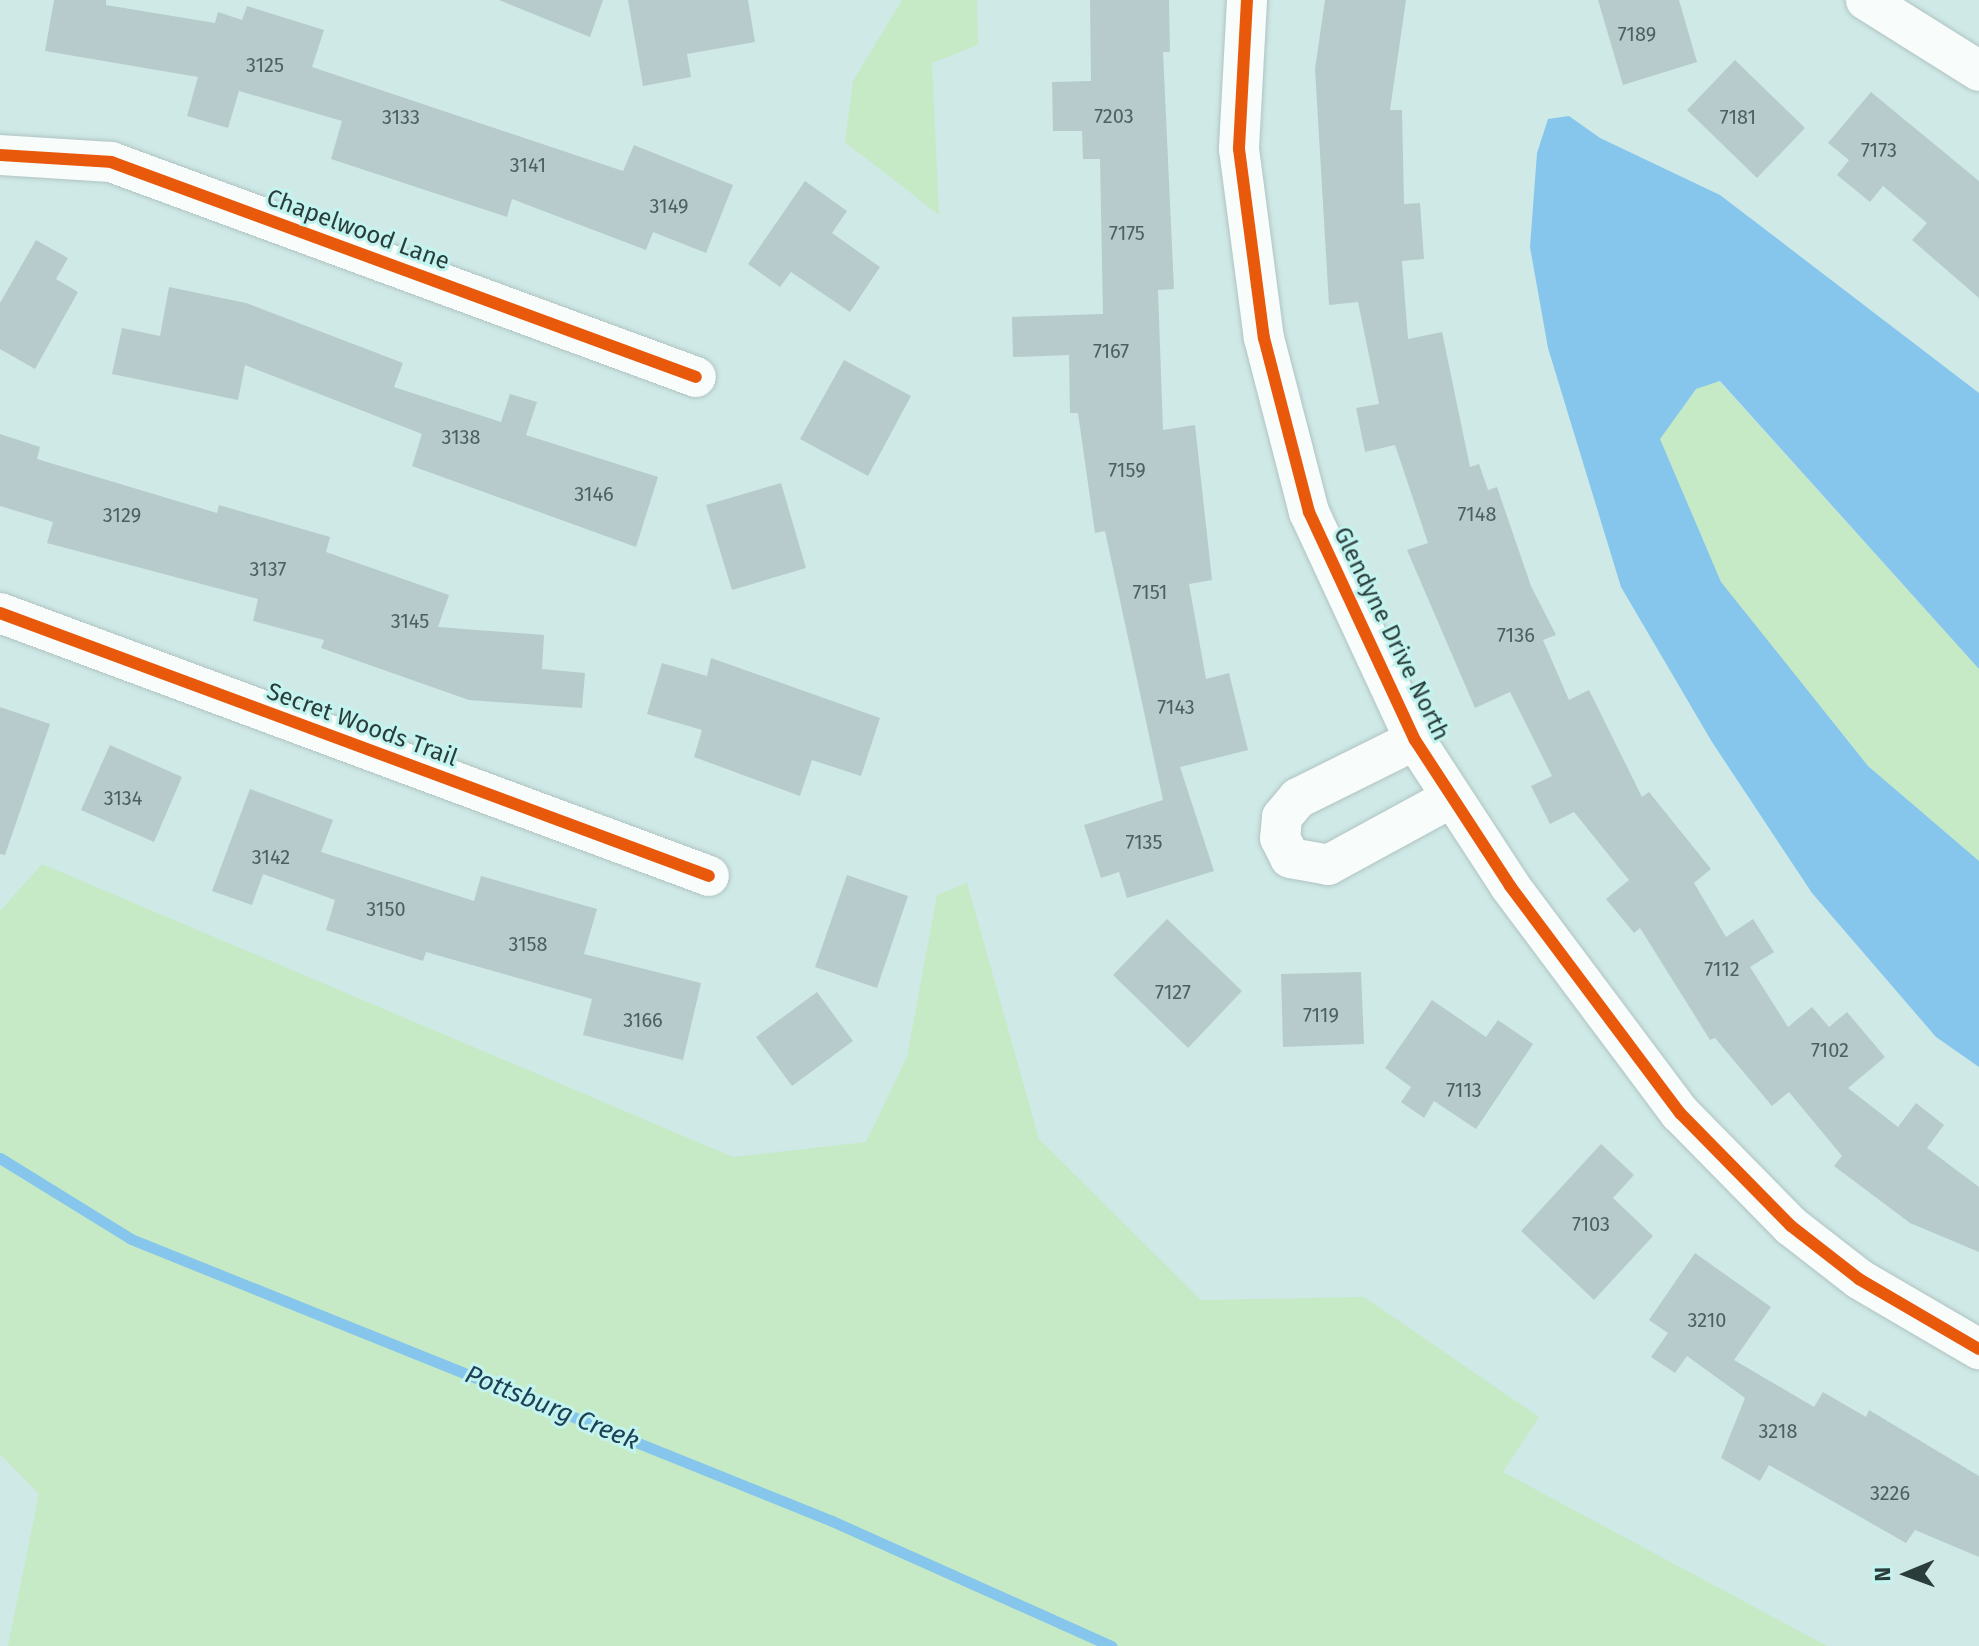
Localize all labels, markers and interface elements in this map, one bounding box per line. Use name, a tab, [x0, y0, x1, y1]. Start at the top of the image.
house number: 7189	[1618, 22, 1656, 46]
house number: 3125	[246, 53, 284, 77]
house number: 7203	[1094, 104, 1134, 128]
house number: 3133	[382, 105, 420, 129]
house number: 7181	[1720, 105, 1756, 129]
house number: 7173	[1861, 138, 1897, 162]
house number: 3141	[510, 153, 546, 177]
street label: Chapelwood Lane	[263, 184, 453, 276]
house number: 3149	[650, 194, 688, 218]
house number: 7175	[1109, 221, 1145, 245]
house number: 7167	[1093, 339, 1129, 363]
house number: 3138	[441, 425, 481, 449]
house number: 7159	[1108, 458, 1146, 482]
house number: 3146	[574, 482, 614, 506]
house number: 7148	[1458, 502, 1496, 526]
house number: 3129	[103, 503, 141, 527]
street label: Glendyne Drive North	[1327, 523, 1455, 745]
house number: 3137	[250, 557, 286, 581]
house number: 7151	[1133, 580, 1167, 604]
house number: 3145	[391, 609, 429, 633]
house number: 7136	[1497, 623, 1535, 647]
street label: Secret Woods Trail	[263, 677, 461, 773]
house number: 7143	[1157, 695, 1195, 719]
house number: 3134	[104, 786, 142, 810]
house number: 7135	[1125, 830, 1163, 854]
house number: 3142	[252, 845, 290, 869]
house number: 3150	[366, 897, 406, 921]
house number: 3158	[508, 932, 548, 956]
house number: 7112	[1704, 957, 1740, 981]
house number: 7127	[1155, 980, 1191, 1004]
house number: 7119	[1303, 1003, 1339, 1027]
house number: 3166	[623, 1008, 663, 1032]
house number: 7102	[1811, 1038, 1849, 1062]
house number: 7113	[1446, 1078, 1482, 1102]
house number: 7103	[1572, 1212, 1610, 1236]
house number: 3210	[1688, 1308, 1726, 1332]
water label: Pottsburg Creek	[461, 1359, 643, 1457]
house number: 3218	[1759, 1419, 1797, 1443]
house number: 3226	[1870, 1481, 1910, 1505]
north arrow	[1867, 1534, 1947, 1614]
text: N	[1869, 1567, 1896, 1582]

